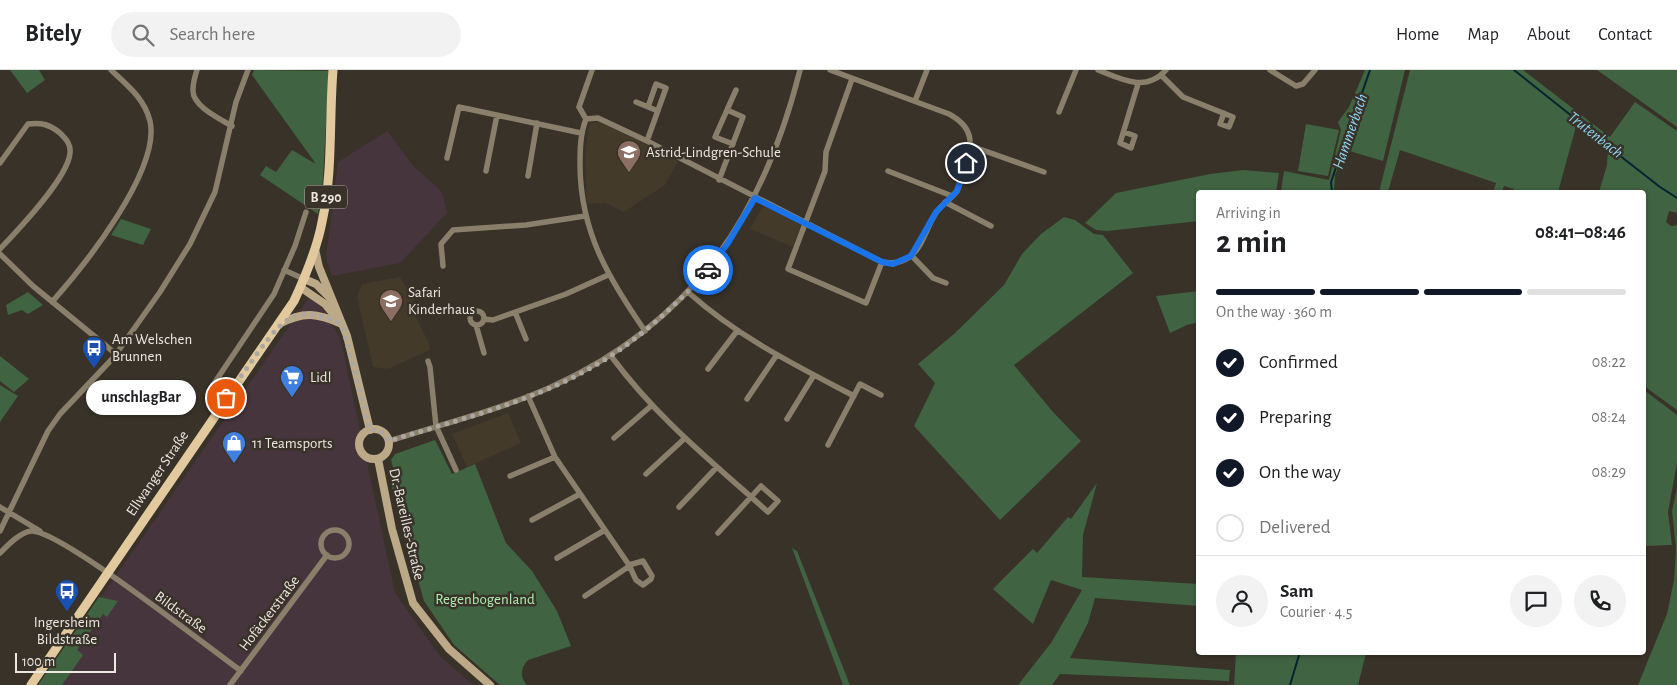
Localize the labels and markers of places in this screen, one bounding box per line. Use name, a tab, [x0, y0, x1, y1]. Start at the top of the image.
school or university icon: Astrid-Lindgren-Schule	[616, 139, 642, 173]
pin	[945, 142, 987, 184]
place label: Astrid-Lindgren-Schule	[646, 145, 781, 160]
place label: Safari Kinderhaus	[408, 285, 475, 317]
school or university icon: Safari Kinderhaus	[378, 288, 404, 322]
place label: Am Welschen Brunnen	[112, 332, 192, 364]
bus stop icon: Am Welschen Brunnen	[81, 335, 107, 369]
supermarket icon: Lidl	[279, 364, 305, 398]
place label: Lidl	[310, 370, 331, 385]
pin	[205, 377, 247, 419]
callout: unschlagBar	[86, 380, 196, 416]
shop icon: 11 Teamsports	[221, 430, 247, 464]
place label: 11 Teamsports	[252, 436, 332, 451]
bus stop icon: Ingersheim Bildstraße	[54, 578, 80, 612]
place label: Ingersheim Bildstraße	[34, 615, 100, 647]

